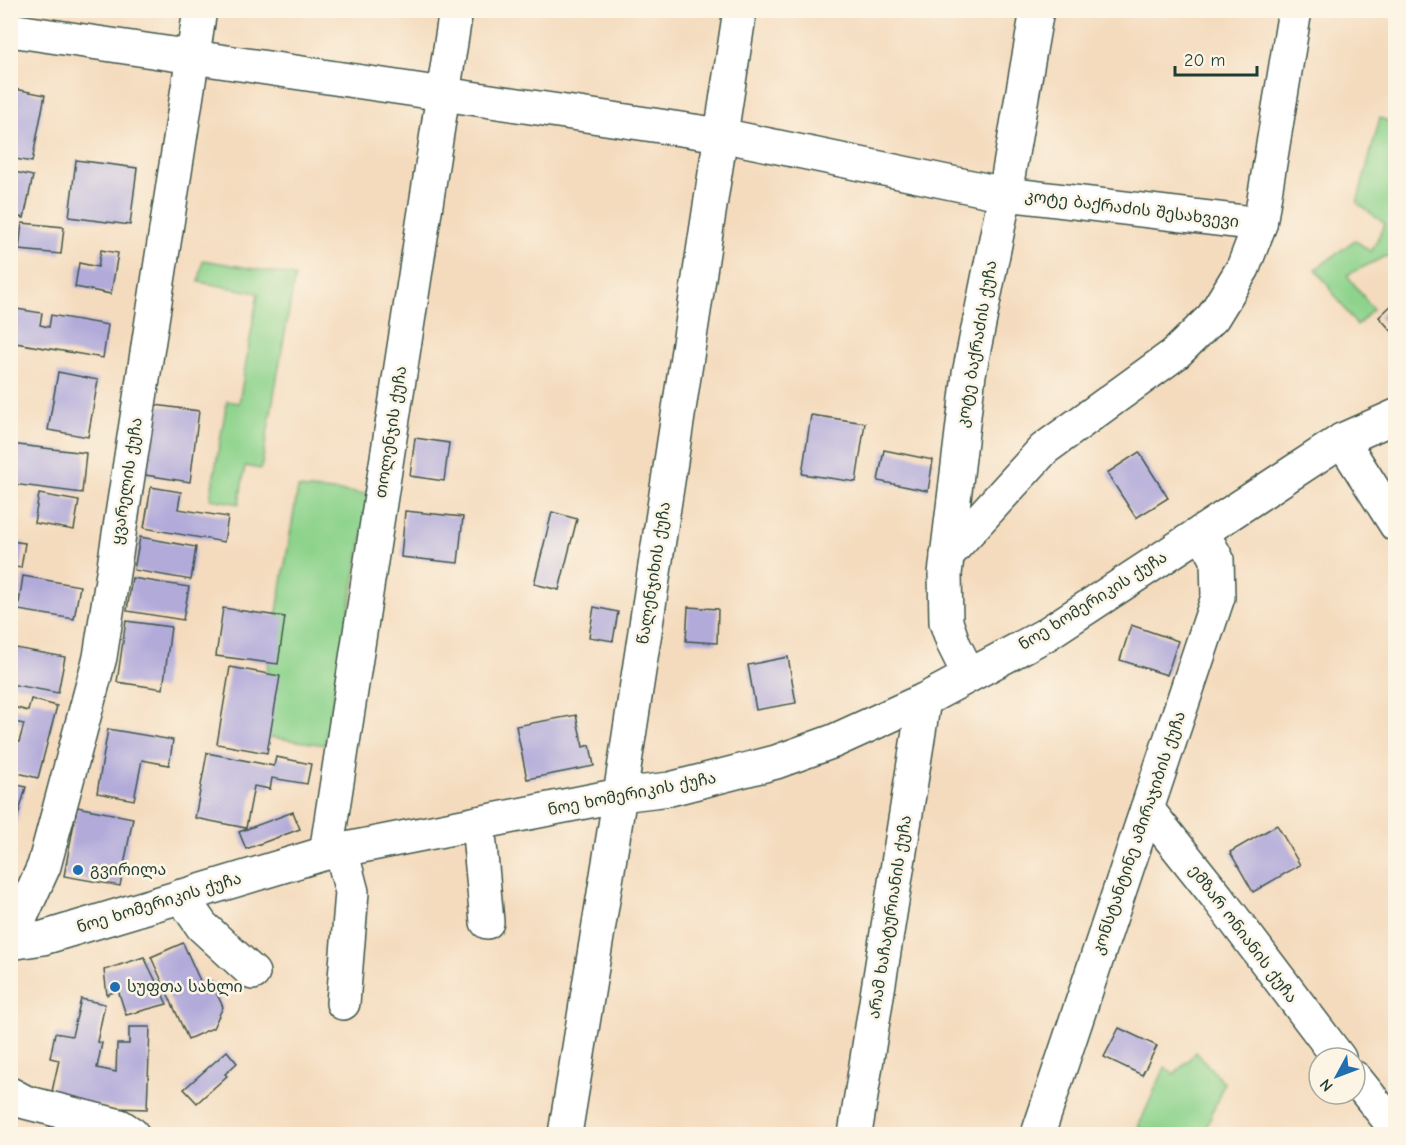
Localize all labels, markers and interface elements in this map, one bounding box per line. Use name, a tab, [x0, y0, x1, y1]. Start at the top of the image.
scale bar	[1175, 39, 1258, 77]
text: 20 m	[1184, 50, 1225, 71]
street label: კოტე ბაქრაძის შესახვევი	[1024, 187, 1240, 231]
street label: კოტე ბაქრაძის ქუჩა	[953, 259, 1001, 429]
street label: თოლენჯის ქუჩა	[372, 365, 411, 500]
street label: ყვარელის ქუჩა	[108, 416, 147, 546]
street label: წალენჯიხის ქუჩა	[634, 500, 675, 646]
street label: ნოე ხომერიკის ქუჩა	[1016, 548, 1170, 654]
street label: კონსტანტინე ამირაჯიბის ქუჩა	[1089, 709, 1189, 957]
street label: ნოე ხომერიკის ქუჩა	[546, 769, 718, 819]
street label: არამ ხაჩატურიანის ქუჩა	[865, 814, 915, 1020]
place label: გვირილა	[90, 861, 166, 880]
street label: ემზარ ონიანის ქუჩა	[1185, 862, 1301, 1006]
marker: გვირილა	[71, 863, 85, 877]
street label: ნოე ხომერიკის ქუჩა	[75, 869, 243, 937]
place label: სუფთა სახლი	[127, 978, 243, 997]
marker: სუფთა სახლი	[108, 980, 122, 994]
north arrow	[1307, 1046, 1367, 1106]
text: N	[1316, 1075, 1337, 1095]

